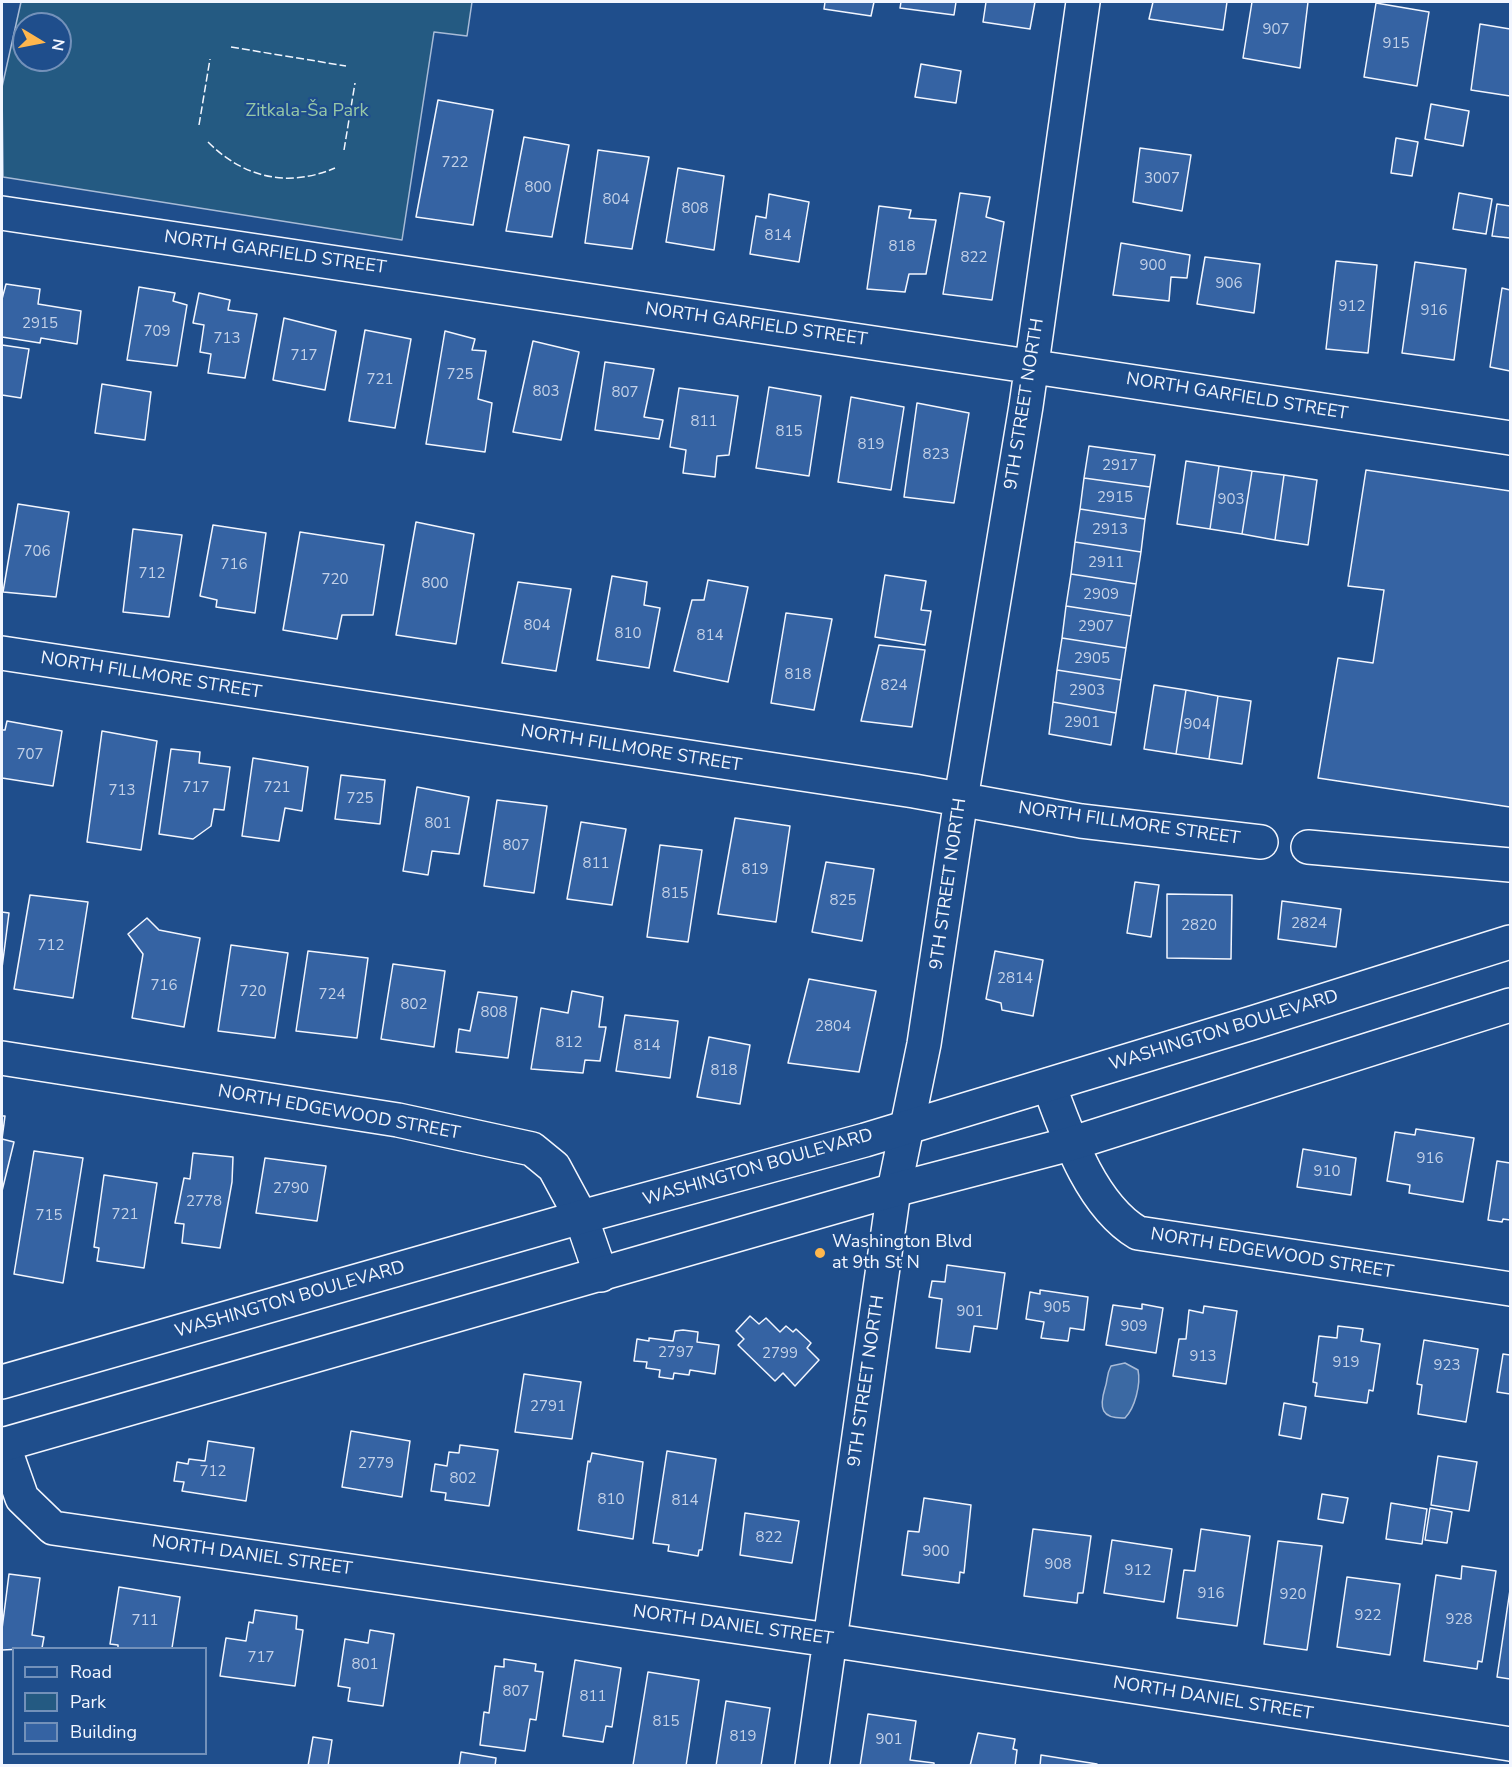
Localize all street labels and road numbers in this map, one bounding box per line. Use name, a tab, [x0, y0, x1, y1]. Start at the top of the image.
street label: NORTH GARFIELD STREET	[162, 227, 388, 279]
street label: NORTH GARFIELD STREET	[643, 299, 869, 351]
street label: 9TH STREET NORTH	[1001, 317, 1049, 491]
street label: NORTH GARFIELD STREET	[1125, 369, 1349, 425]
street label: NORTH FILLMORE STREET	[39, 648, 263, 704]
street label: NORTH FILLMORE STREET	[519, 721, 743, 777]
street label: 9TH STREET NORTH	[926, 797, 972, 971]
street label: NORTH FILLMORE STREET	[1017, 798, 1241, 850]
street label: WASHINGTON BOULEVARD	[1107, 986, 1341, 1076]
street label: NORTH EDGEWOOD STREET	[216, 1081, 462, 1145]
street label: WASHINGTON BOULEVARD	[640, 1125, 876, 1211]
street label: NORTH EDGEWOOD STREET	[1149, 1224, 1395, 1284]
street label: WASHINGTON BOULEVARD	[172, 1257, 408, 1343]
street label: 9TH STREET NORTH	[844, 1294, 890, 1468]
street label: NORTH DANIEL STREET	[150, 1531, 354, 1581]
street label: NORTH DANIEL STREET	[631, 1601, 835, 1651]
street label: NORTH DANIEL STREET	[1111, 1673, 1315, 1725]

